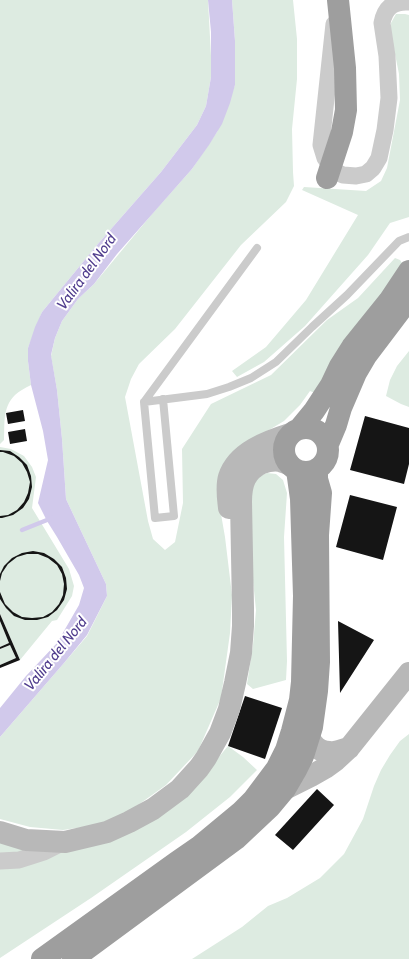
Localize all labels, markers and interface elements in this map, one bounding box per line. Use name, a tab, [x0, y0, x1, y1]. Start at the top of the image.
water label: Valira del Nord	[53, 230, 121, 314]
water label: Valira del Nord	[21, 614, 91, 694]

